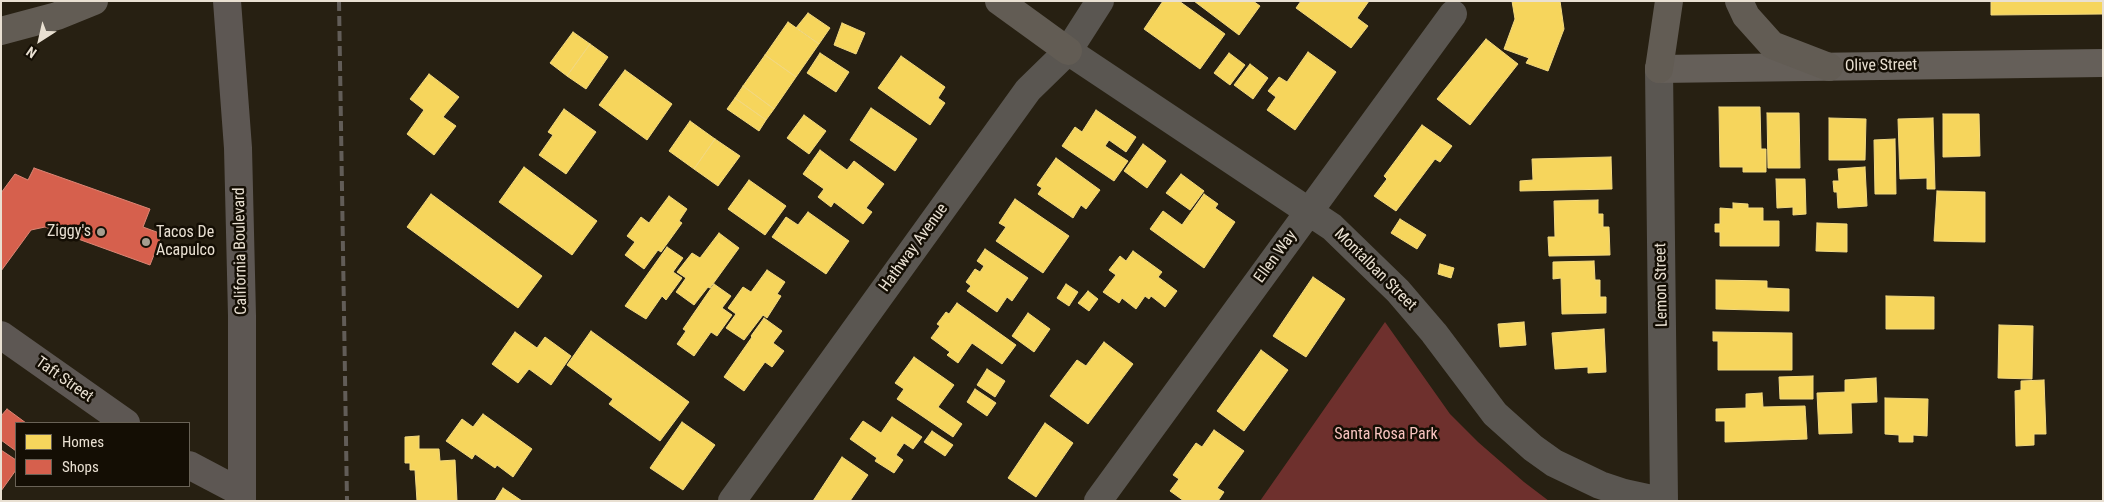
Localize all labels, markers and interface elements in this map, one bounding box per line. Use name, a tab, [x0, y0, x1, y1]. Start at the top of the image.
north arrow	[15, 15, 65, 65]
text: N	[23, 43, 40, 61]
street label: Olive Street	[1845, 56, 1917, 76]
street label: California Boulevard	[230, 187, 252, 315]
street label: Hathway Avenue	[876, 200, 952, 296]
place label: Ziggy's	[47, 222, 91, 242]
place label: Tacos De Acapulco	[156, 223, 215, 261]
street label: Montalban Street	[1330, 225, 1420, 315]
marker: Ziggy's	[95, 226, 107, 238]
street label: Ellen Way	[1250, 227, 1302, 287]
marker: Tacos De Acapulco	[140, 236, 152, 248]
street label: Lemon Street	[1652, 243, 1672, 327]
street label: Taft Street	[31, 353, 97, 407]
legend	[15, 422, 190, 487]
park label: Santa Rosa Park	[1334, 425, 1438, 445]
text: Homes	[62, 433, 104, 451]
text: Shops	[62, 458, 99, 476]

